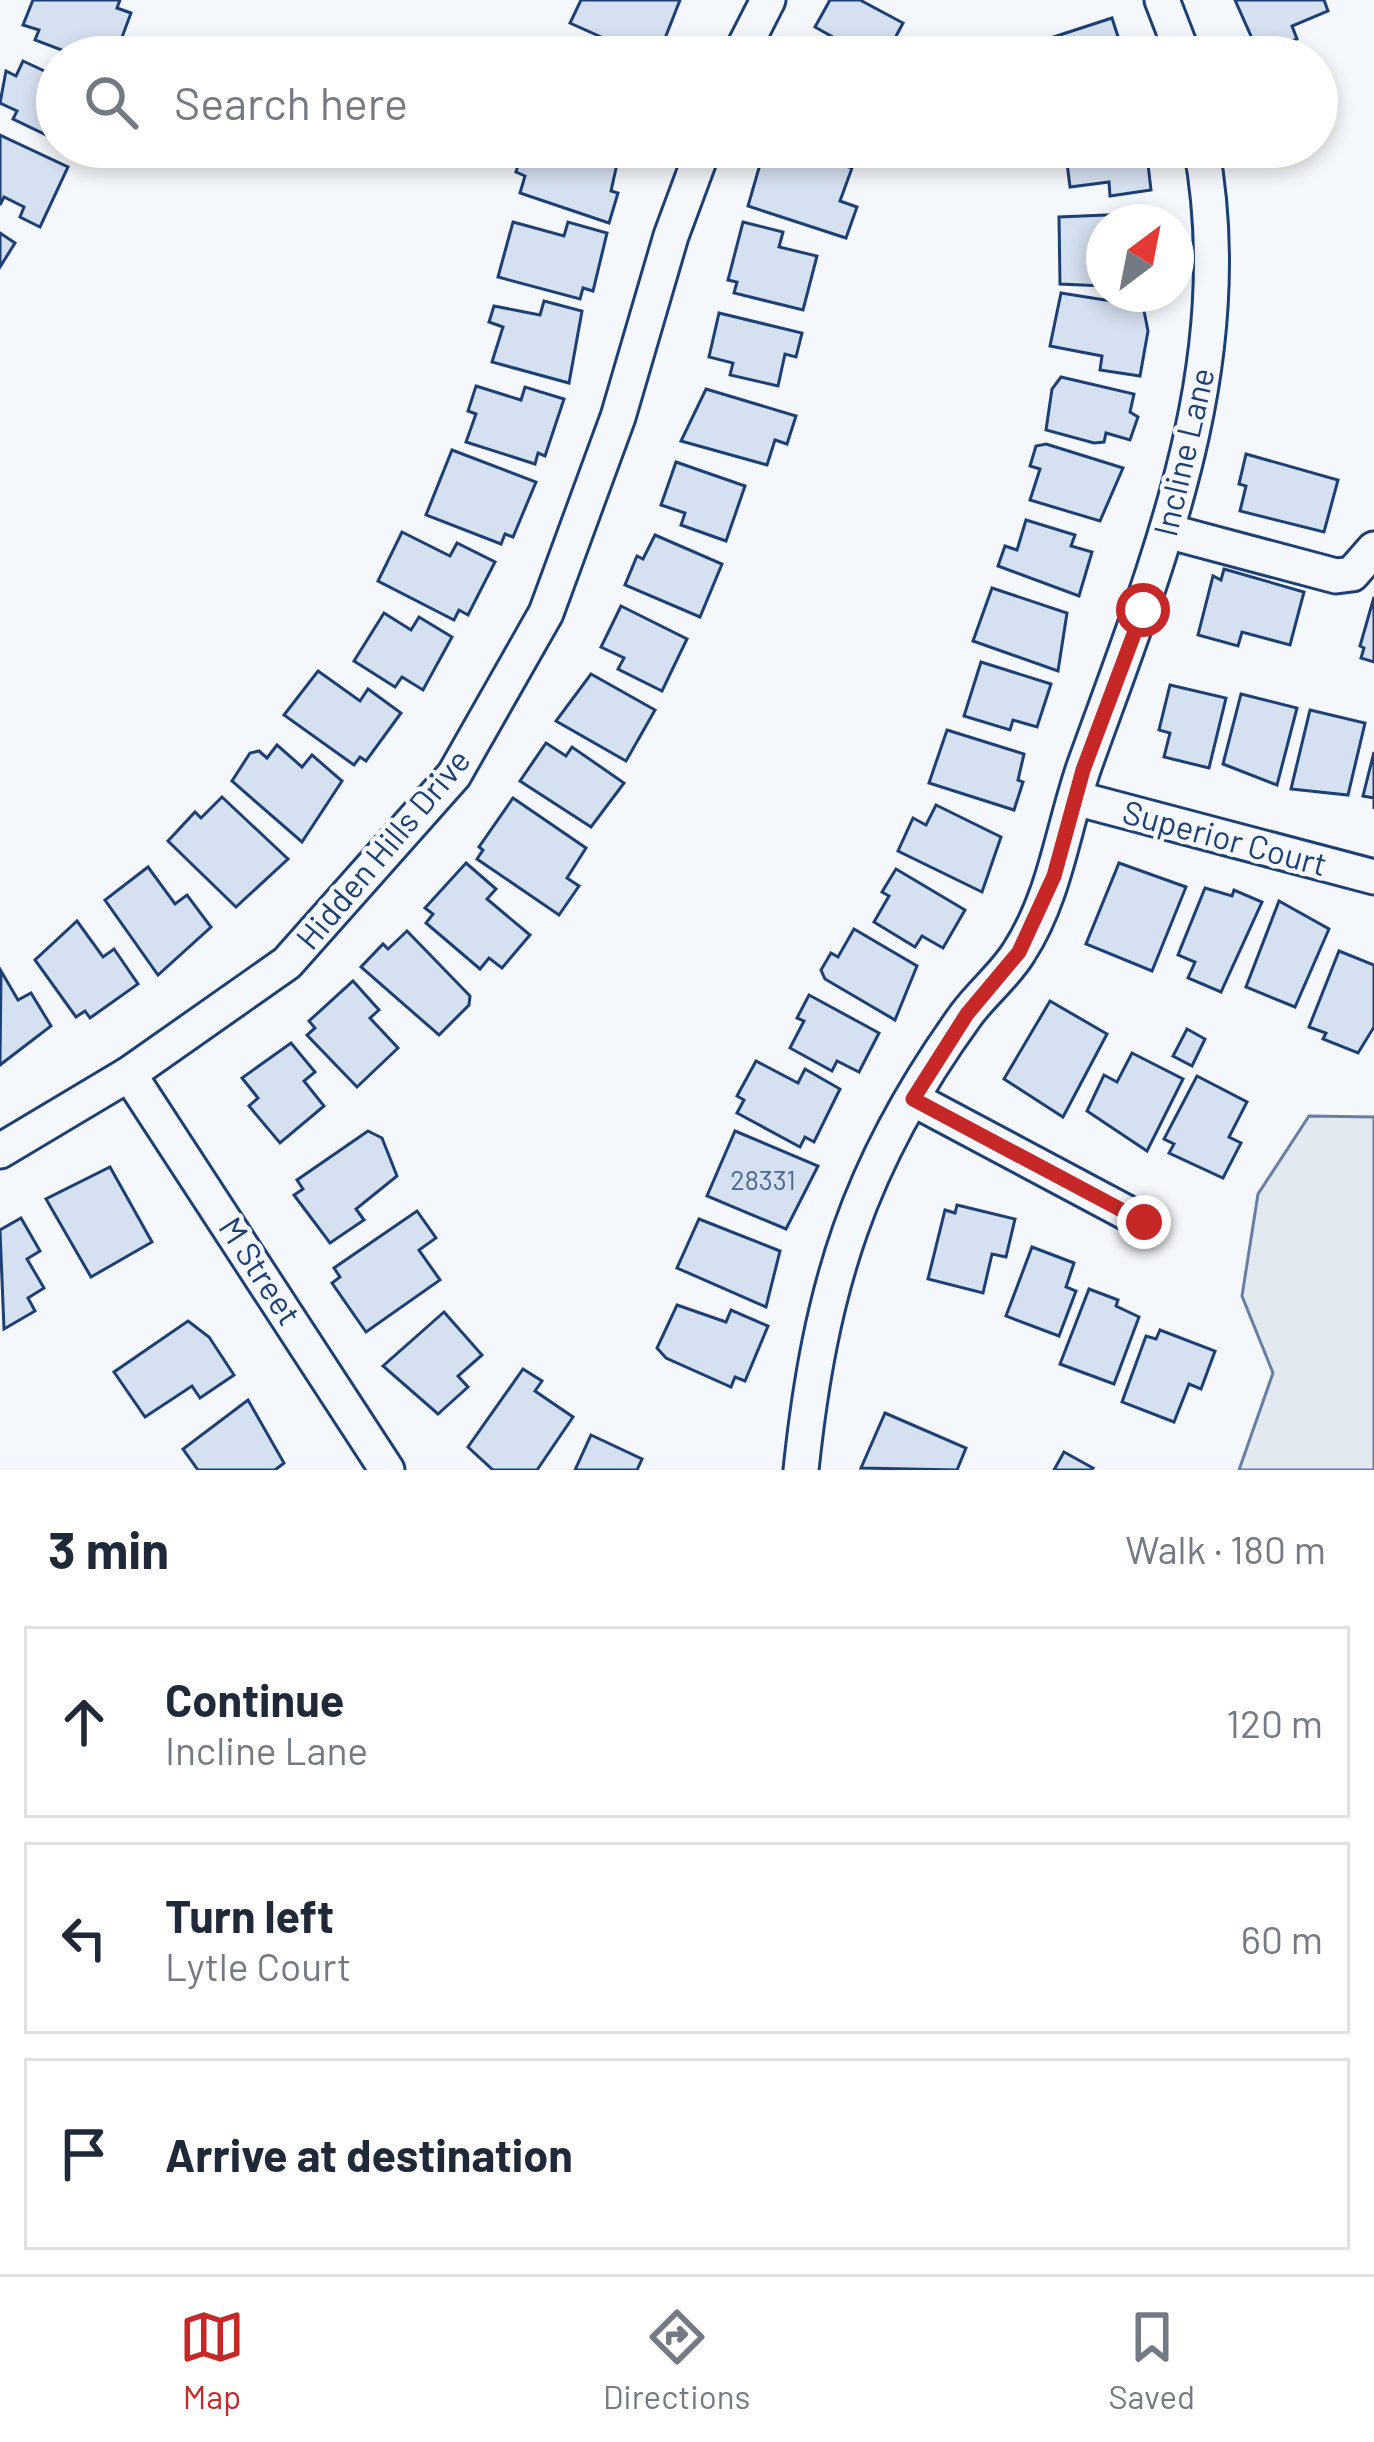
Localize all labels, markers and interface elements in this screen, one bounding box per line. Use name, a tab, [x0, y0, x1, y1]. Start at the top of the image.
search box	[36, 36, 1338, 168]
icon: search	[78, 69, 144, 135]
text: Search here	[174, 75, 408, 129]
north arrow	[1086, 204, 1194, 312]
street label: Incline Lane	[1144, 364, 1222, 540]
route start	[1116, 583, 1170, 637]
street label: Hidden Hills Drive	[287, 740, 478, 957]
street label: Superior Court	[1119, 791, 1332, 883]
house number: 28331	[730, 1163, 796, 1195]
route end	[1117, 1195, 1171, 1249]
street label: M Street	[211, 1209, 310, 1332]
text: 3 min	[48, 1518, 169, 1579]
text: Walk · 180 m	[1125, 1525, 1326, 1572]
text: Continue	[165, 1672, 344, 1726]
icon: ahead	[51, 1689, 117, 1755]
text: 120 m	[1226, 1699, 1323, 1746]
text: Incline Lane	[165, 1726, 368, 1773]
text: Turn left	[165, 1888, 334, 1942]
icon: left	[51, 1905, 117, 1971]
text: 60 m	[1241, 1915, 1323, 1962]
text: Lytle Court	[165, 1942, 351, 1989]
icon: arrive	[51, 2121, 117, 2187]
text: Arrive at destination	[165, 2127, 573, 2181]
tab: Map	[179, 2304, 245, 2416]
tab: Directions	[603, 2304, 750, 2416]
tab: Saved	[1108, 2304, 1195, 2416]

